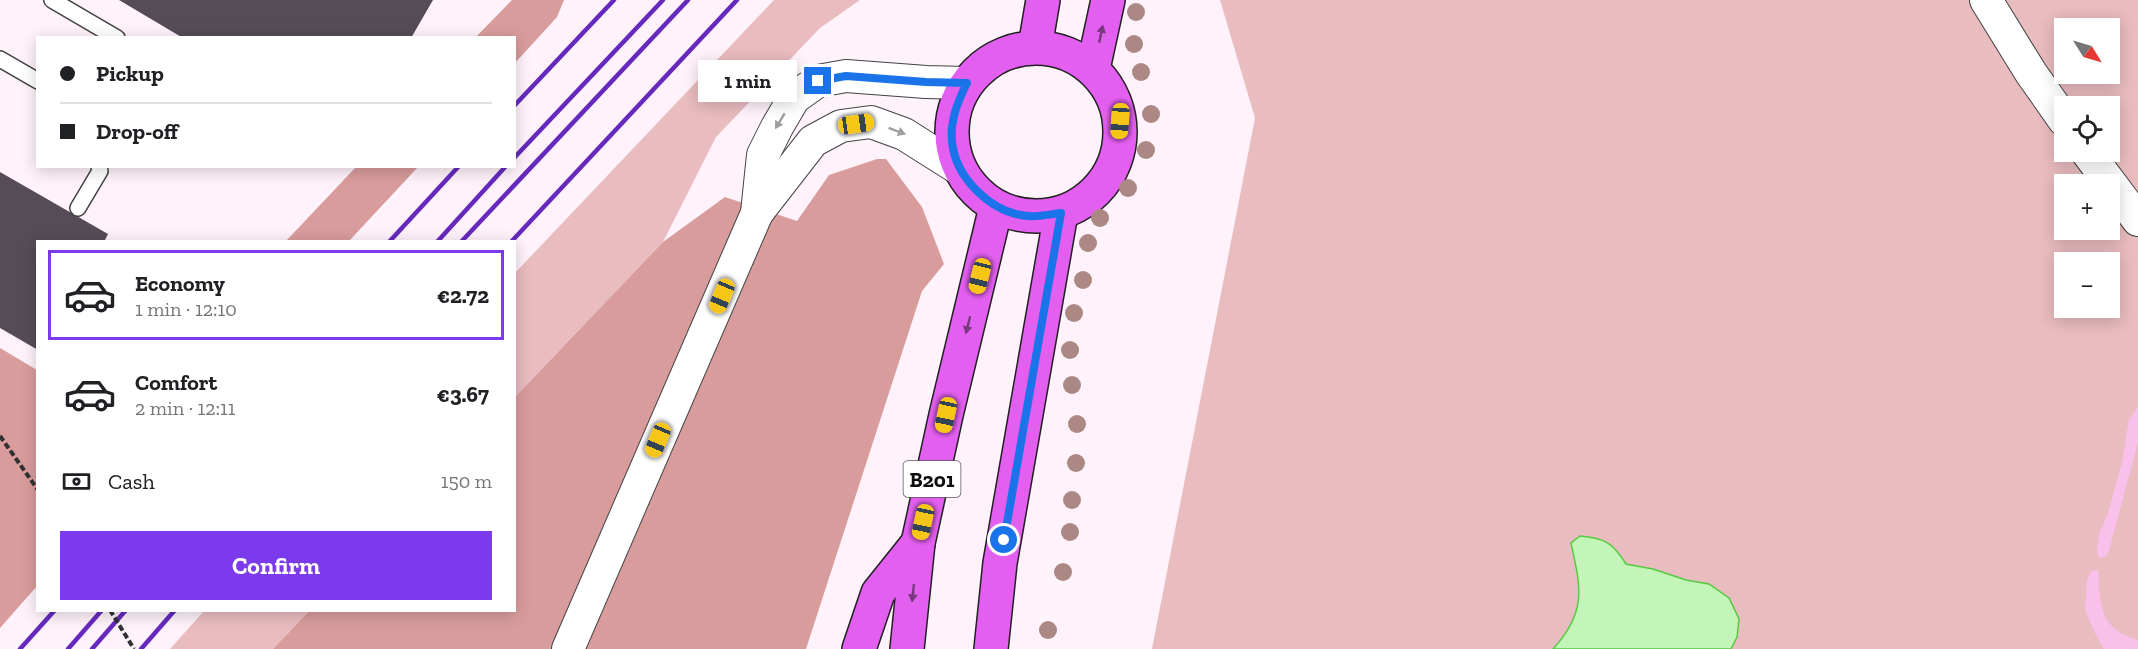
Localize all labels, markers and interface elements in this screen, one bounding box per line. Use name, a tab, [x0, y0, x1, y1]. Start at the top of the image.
north arrow	[2054, 18, 2120, 84]
map controls	[2054, 18, 2120, 318]
one-way arrow	[1096, 25, 1106, 44]
text: Pickup	[96, 60, 164, 87]
callout: 1 min	[698, 60, 797, 102]
route end	[804, 67, 831, 94]
text: 1 min	[724, 69, 771, 93]
button: locate	[2054, 96, 2120, 162]
car	[1110, 102, 1130, 140]
one-way arrow	[775, 113, 786, 129]
car	[837, 113, 875, 135]
text: Drop-off	[96, 118, 178, 145]
one-way arrow	[888, 127, 906, 137]
button: +	[2054, 174, 2120, 240]
button: −	[2054, 252, 2120, 318]
car	[967, 256, 993, 296]
icon: car	[63, 268, 117, 322]
text: Economy	[135, 270, 225, 297]
car	[707, 276, 737, 316]
text: €2.72	[437, 282, 489, 309]
text: 1 min · 12:10	[135, 297, 237, 321]
one-way arrow	[962, 316, 972, 334]
icon: car	[63, 367, 117, 421]
text: Comfort	[135, 369, 217, 396]
text: €3.67	[437, 381, 489, 408]
text: 2 min · 12:11	[135, 396, 236, 420]
car	[933, 396, 959, 434]
car	[643, 420, 673, 460]
road number: B201	[904, 461, 960, 497]
icon: cash	[60, 465, 93, 498]
text: Cash	[108, 468, 155, 495]
text: 150 m	[441, 469, 492, 493]
car	[910, 503, 936, 541]
route start	[990, 526, 1017, 553]
button: Confirm	[60, 531, 492, 600]
one-way arrow	[908, 583, 918, 602]

